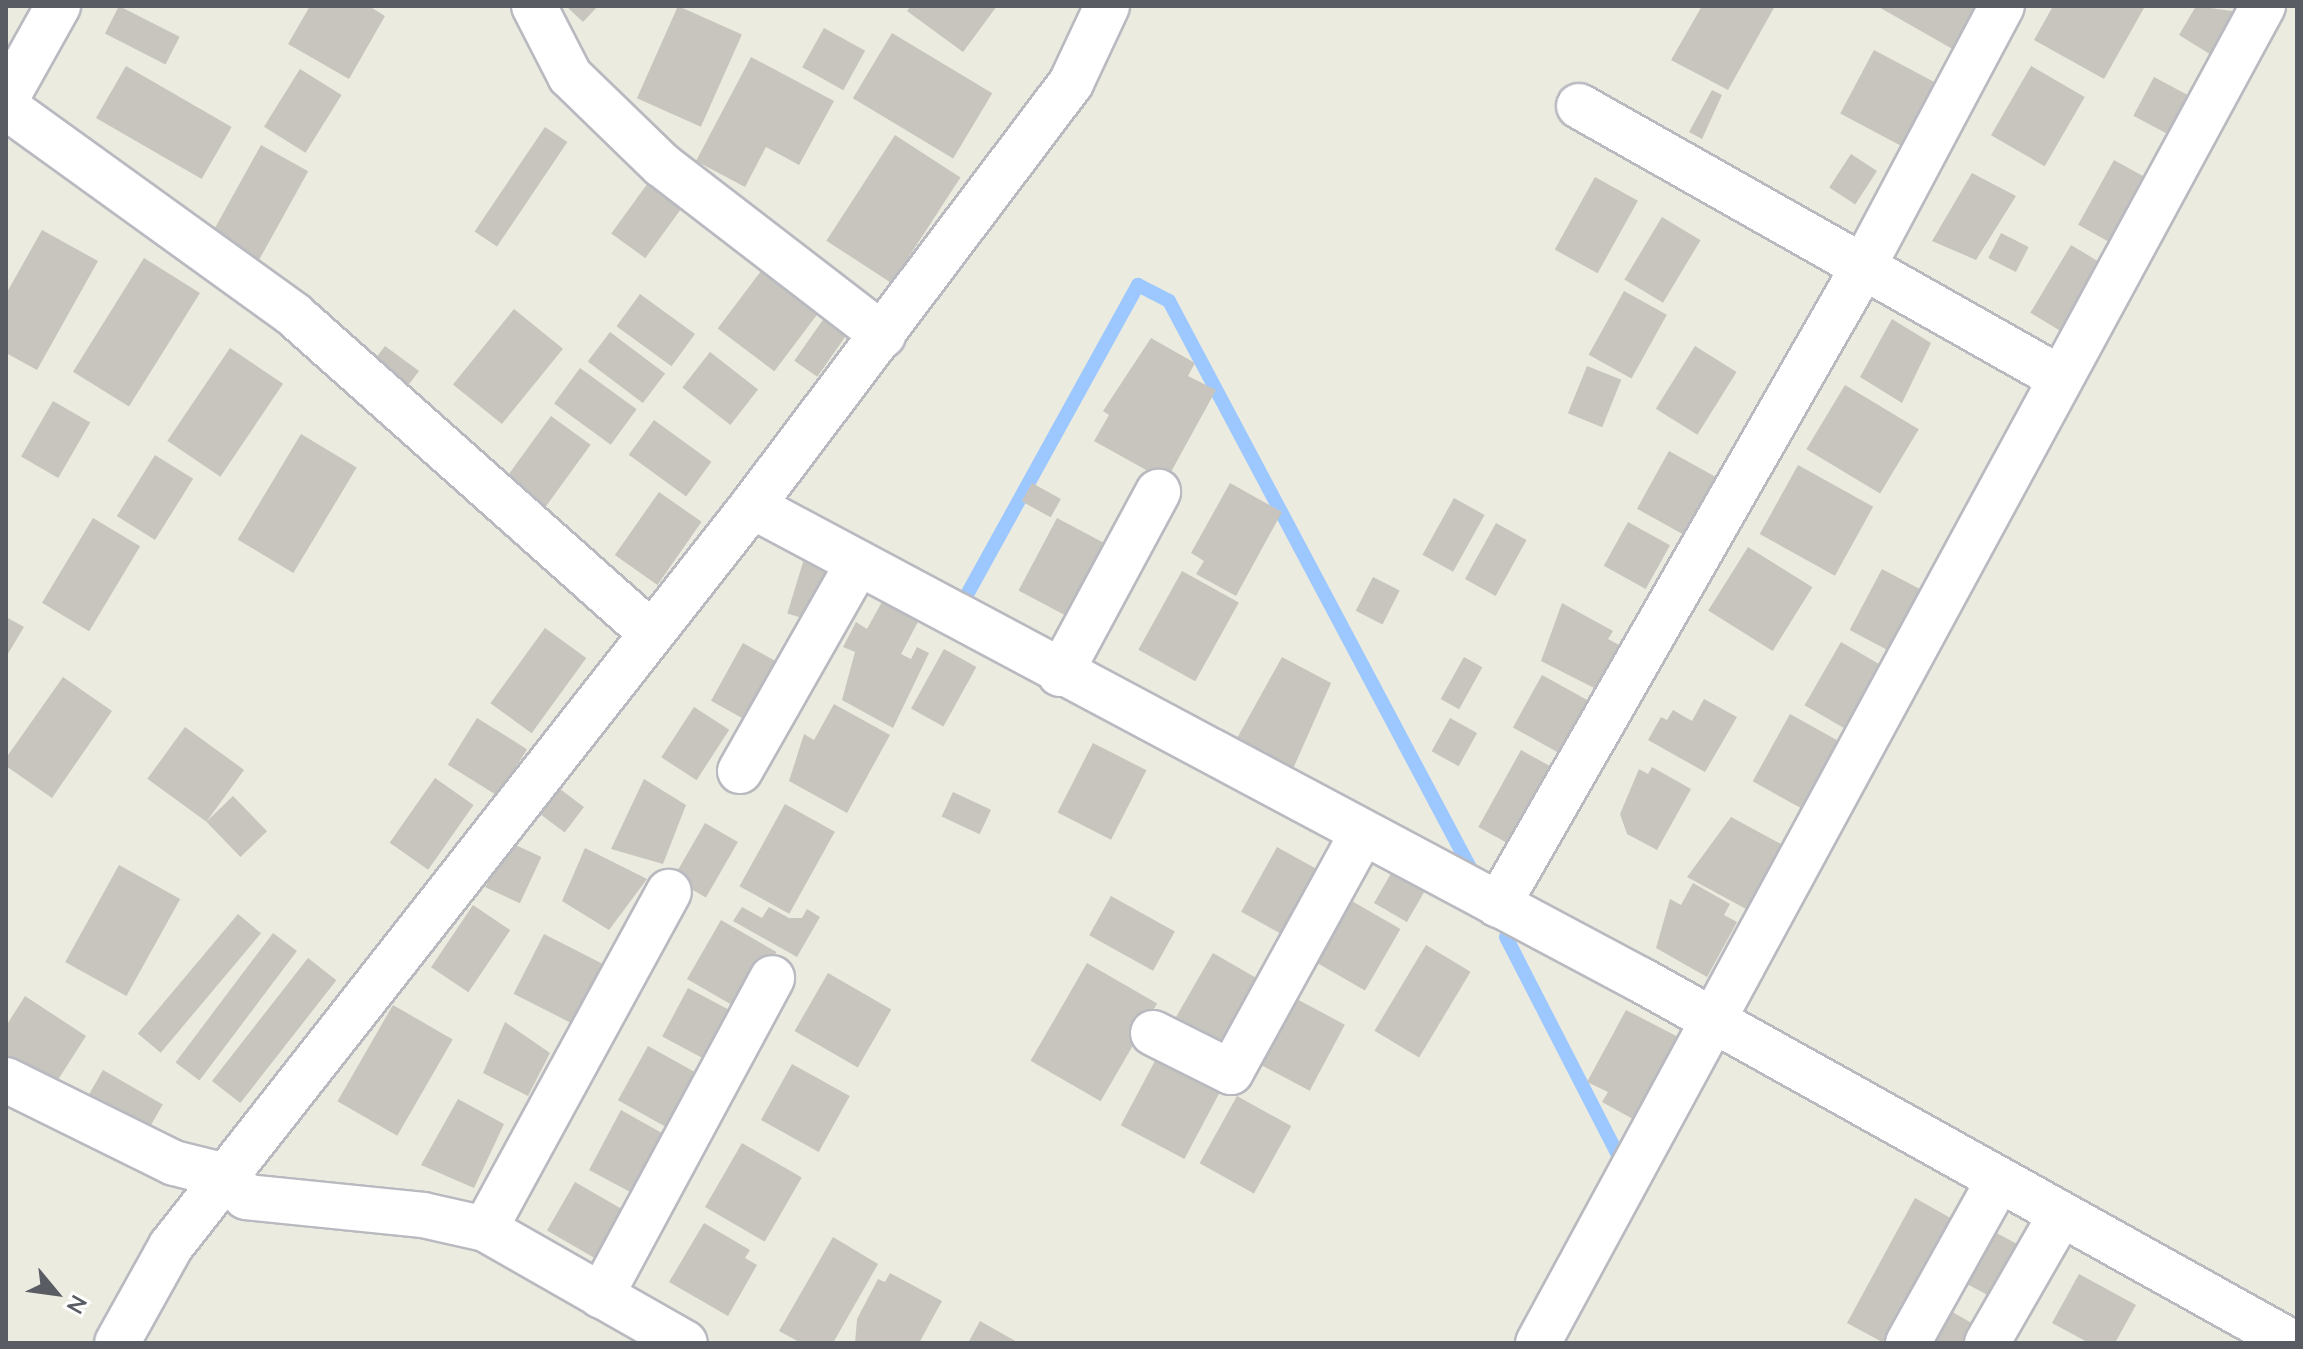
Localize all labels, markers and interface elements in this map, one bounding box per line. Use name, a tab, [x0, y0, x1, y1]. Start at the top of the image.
north arrow	[16, 1253, 96, 1333]
text: N	[62, 1291, 93, 1319]

